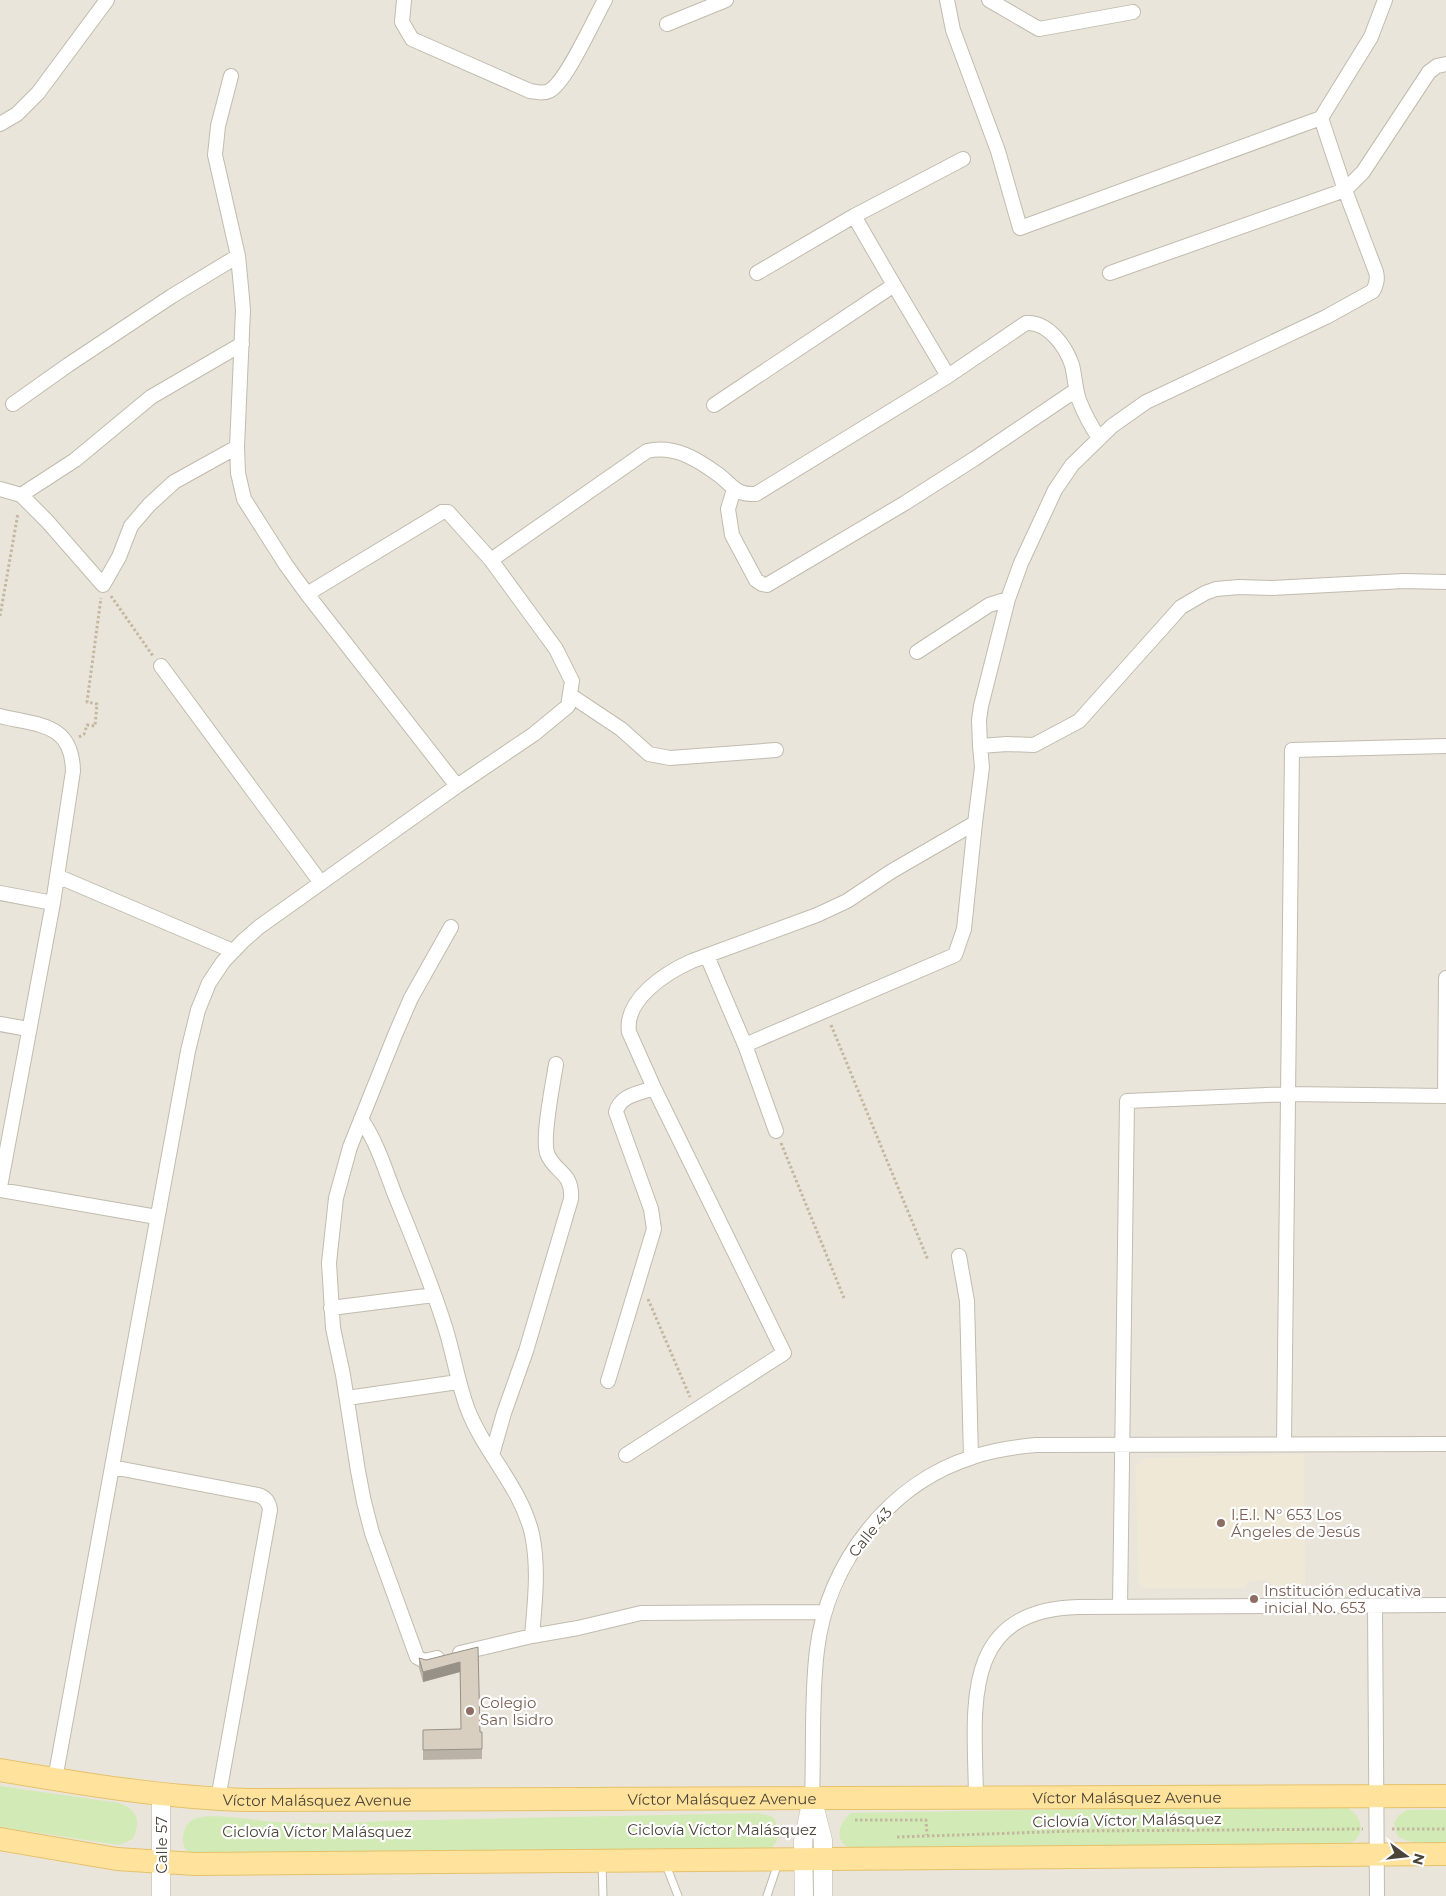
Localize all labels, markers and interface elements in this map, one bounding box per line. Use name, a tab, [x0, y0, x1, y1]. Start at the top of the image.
street label: Calle 43	[844, 1503, 896, 1561]
place label: I.E.I. N° 653 Los Ángeles de Jesús	[1231, 1505, 1360, 1541]
marker: I.E.I. N° 653 Los Ángeles de Jesús	[1215, 1517, 1227, 1529]
place label: Institución educativa inicial No. 653	[1264, 1581, 1421, 1617]
marker: Institución educativa inicial No. 653	[1248, 1593, 1260, 1605]
place label: Colegio San Isidro	[480, 1693, 553, 1729]
marker: Colegio San Isidro	[464, 1705, 476, 1717]
street label: Víctor Malásquez Avenue	[1032, 1787, 1221, 1807]
street label: Víctor Malásquez Avenue	[222, 1789, 411, 1810]
street label: Víctor Malásquez Avenue	[627, 1789, 816, 1808]
street label: Ciclovía Víctor Malásquez	[1032, 1809, 1222, 1831]
street label: Calle 57	[152, 1816, 171, 1874]
street label: Ciclovía Víctor Malásquez	[627, 1820, 817, 1839]
street label: Ciclovía Víctor Malásquez	[222, 1822, 412, 1841]
north arrow	[1381, 1831, 1431, 1881]
text: N	[1408, 1852, 1429, 1867]

